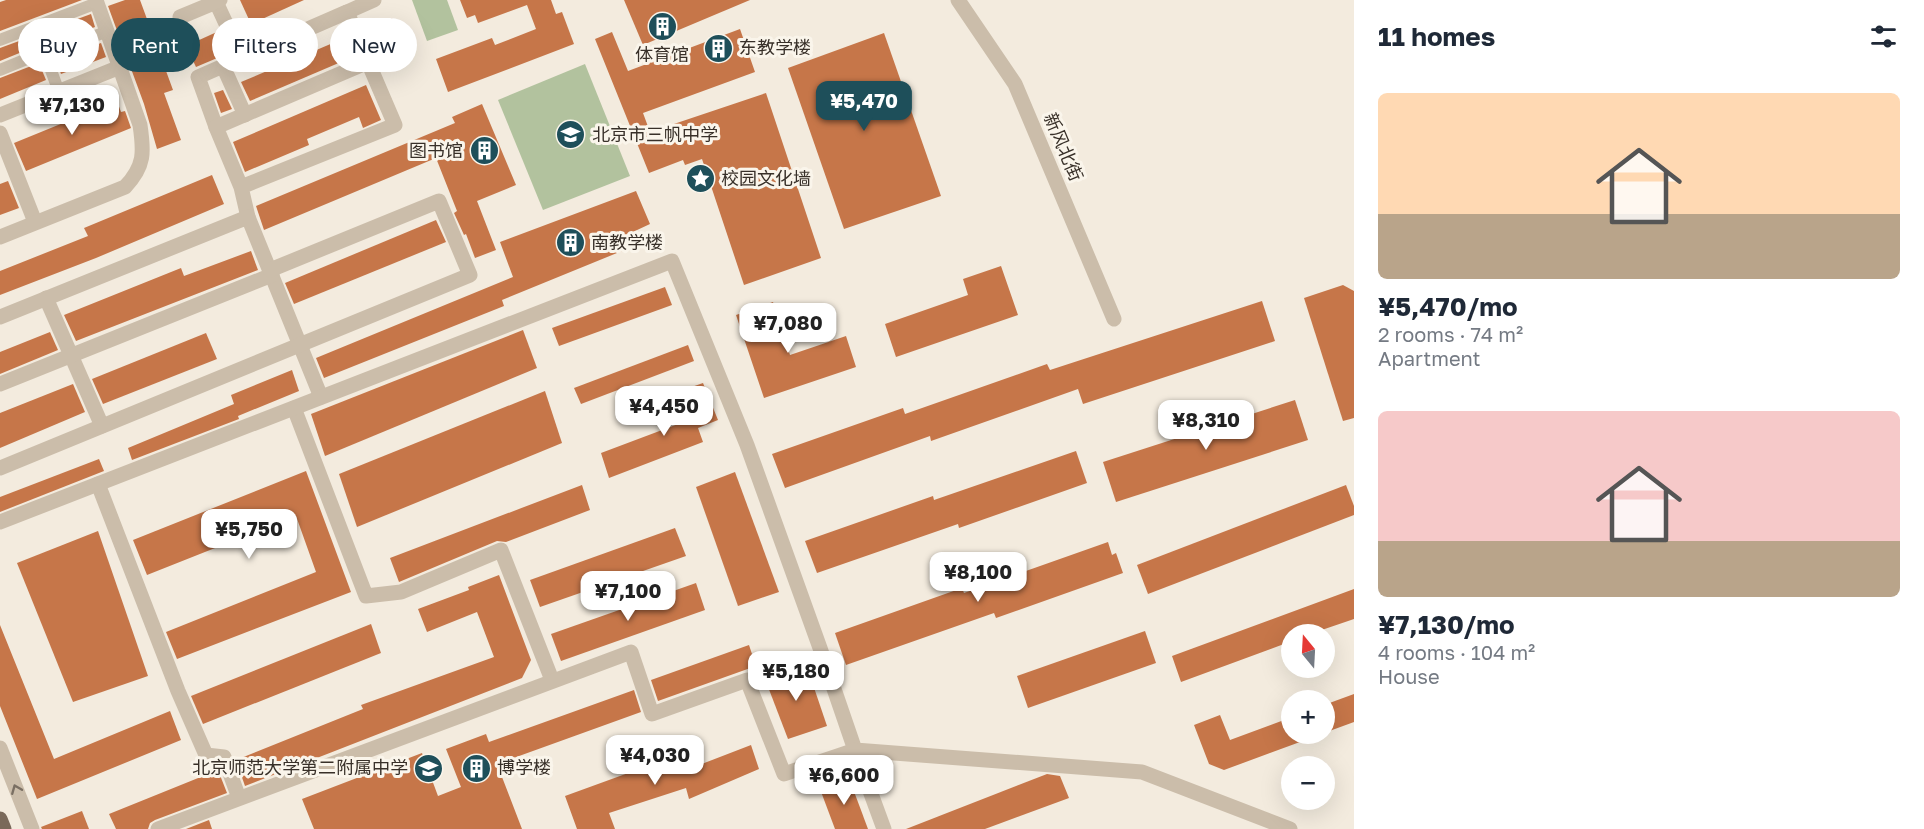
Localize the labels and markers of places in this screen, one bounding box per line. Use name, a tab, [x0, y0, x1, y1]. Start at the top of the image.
building icon: 体育馆	[646, 10, 678, 42]
building icon: 东教学楼	[702, 32, 734, 64]
place label: 东教学楼	[739, 36, 811, 58]
place label: 体育馆	[635, 43, 689, 65]
pin: ¥5,470	[815, 81, 913, 132]
pin: ¥7,130	[23, 85, 121, 136]
school or university icon: 北京市三帆中学	[555, 119, 587, 151]
place label: 北京市三帆中学	[592, 123, 718, 145]
building icon: 图书馆	[468, 135, 500, 167]
place label: 图书馆	[409, 139, 463, 161]
place icon: 校园文化墙	[684, 163, 716, 195]
place label: 校园文化墙	[721, 167, 811, 189]
building icon: 南教学楼	[554, 227, 586, 259]
place label: 南教学楼	[591, 231, 663, 253]
pin: ¥7,080	[739, 303, 837, 354]
pin: ¥4,450	[615, 386, 713, 437]
pin: ¥8,310	[1157, 400, 1255, 451]
pin: ¥5,750	[200, 509, 298, 560]
pin: ¥8,100	[929, 552, 1027, 603]
pin: ¥7,100	[579, 571, 677, 622]
pin: ¥5,180	[747, 651, 845, 702]
pin: ¥4,030	[606, 735, 704, 786]
school or university icon: 北京师范大学第二附属中学	[413, 752, 445, 784]
building icon: 博学楼	[460, 752, 492, 784]
pin: ¥6,600	[795, 755, 893, 806]
place label: 北京师范大学第二附属中学	[192, 756, 408, 778]
place label: 博学楼	[497, 756, 551, 778]

